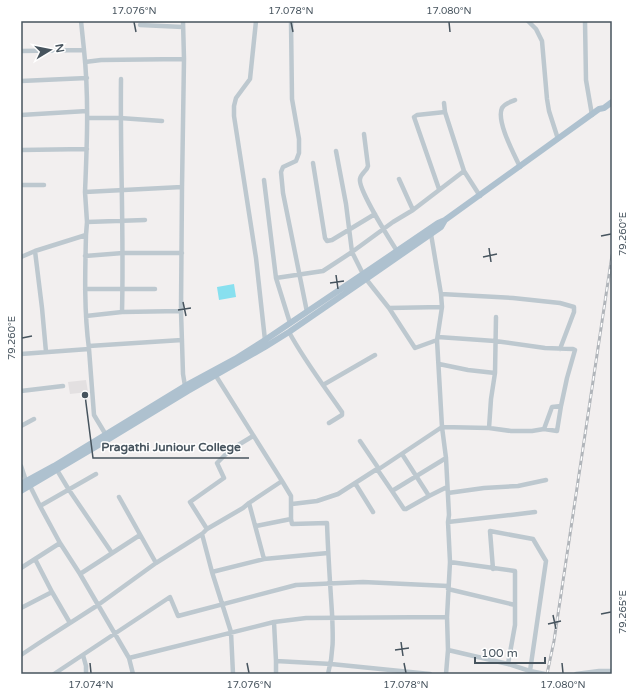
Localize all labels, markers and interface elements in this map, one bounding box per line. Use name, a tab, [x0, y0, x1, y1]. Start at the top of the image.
text: 17.076°N	[111, 5, 157, 17]
text: 17.078°N	[268, 5, 314, 17]
text: 17.080°N	[426, 5, 472, 17]
north arrow	[30, 30, 70, 70]
text: N	[52, 43, 67, 54]
text: 79.260°E	[617, 212, 629, 256]
text: 79.260°E	[6, 316, 18, 360]
callout: Pragathi Juniour College	[93, 434, 249, 458]
text: Pragathi Juniour College	[101, 440, 241, 455]
text: 79.265°E	[617, 590, 629, 634]
scale bar	[475, 639, 545, 665]
text: 100 m	[481, 646, 518, 660]
text: 17.074°N	[68, 679, 114, 691]
text: 17.076°N	[226, 679, 272, 691]
text: 17.078°N	[383, 679, 429, 691]
text: 17.080°N	[540, 679, 586, 691]

